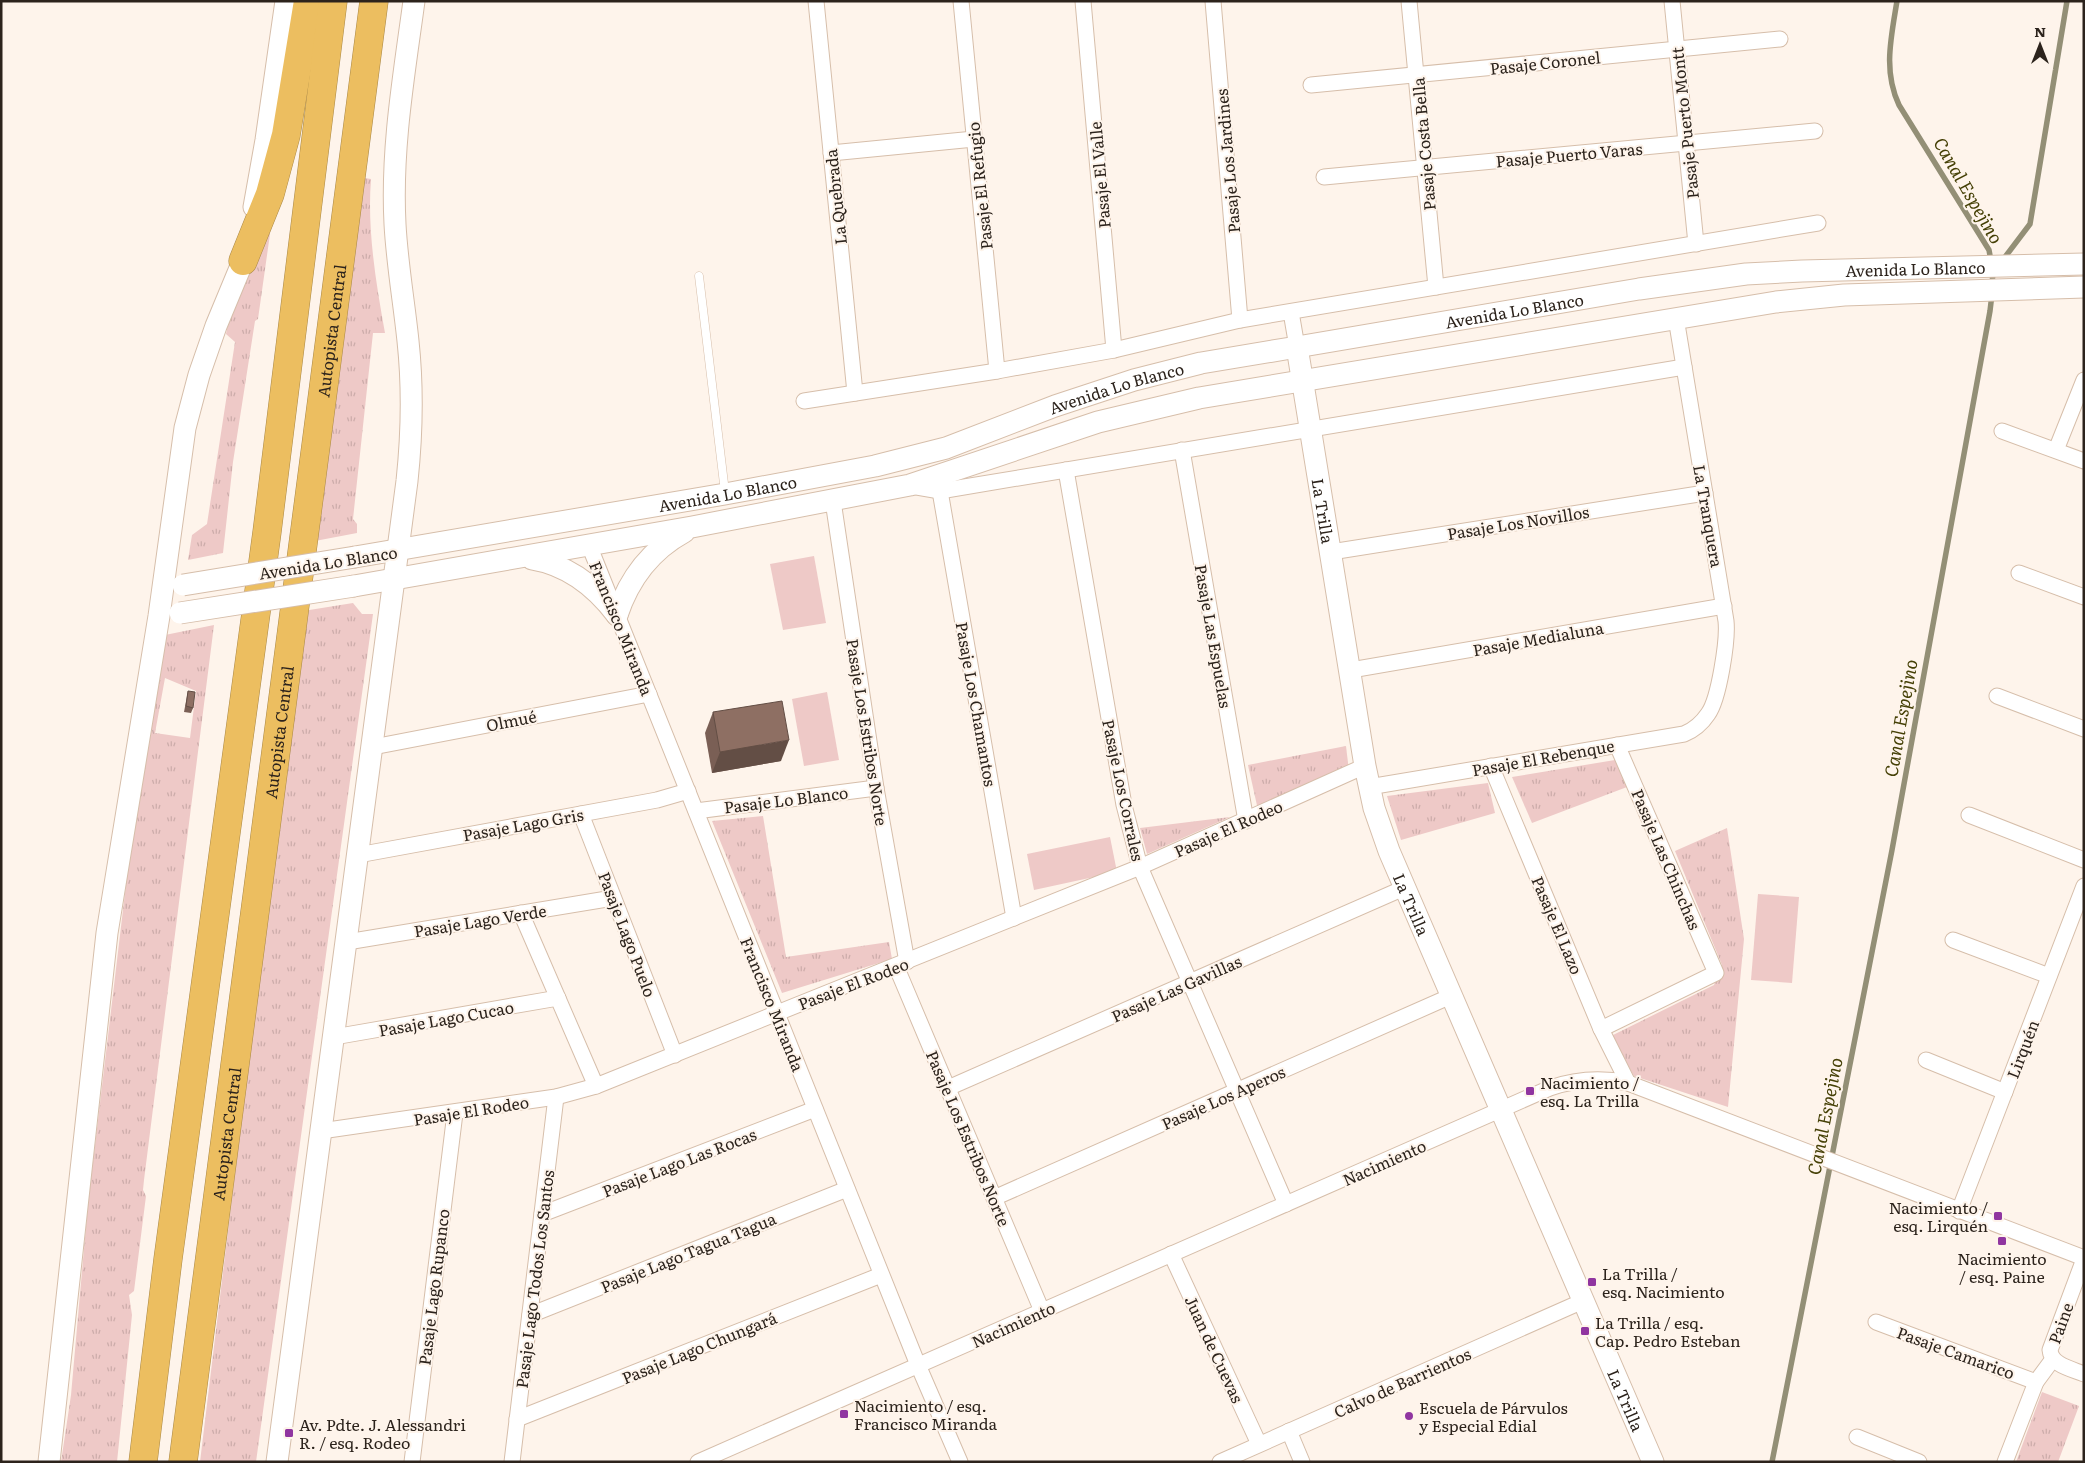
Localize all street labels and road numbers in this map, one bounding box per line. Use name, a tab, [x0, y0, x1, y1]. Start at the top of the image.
street label: Pasaje Coronel	[1488, 44, 1602, 80]
street label: Pasaje Puerto Montt	[1664, 45, 1704, 200]
street label: Pasaje Costa Bella	[1405, 76, 1441, 212]
street label: Pasaje Los Jardines	[1209, 88, 1245, 234]
street label: Pasaje El Refugio	[960, 121, 998, 251]
street label: Pasaje El Valle	[1082, 121, 1116, 229]
street label: Pasaje Puerto Varas	[1495, 136, 1643, 172]
street label: La Quebrada	[818, 148, 852, 246]
street label: Avenida Lo Blanco	[1845, 254, 1986, 282]
street label: Autopista Central	[310, 263, 351, 399]
street label: Avenida Lo Blanco	[1443, 287, 1585, 334]
street label: Avenida Lo Blanco	[1045, 356, 1186, 419]
street label: La Tranquera	[1688, 463, 1730, 570]
street label: Avenida Lo Blanco	[657, 469, 799, 517]
street label: La Trilla	[1306, 476, 1341, 546]
street label: Pasaje Los Novillos	[1445, 499, 1591, 545]
street label: Avenida Lo Blanco	[257, 539, 399, 585]
street label: Francisco Miranda	[584, 557, 660, 699]
street label: Pasaje Las Espuelas	[1190, 562, 1238, 710]
street label: Pasaje Medialuna	[1471, 615, 1606, 661]
street label: Pasaje Los Chamantos	[951, 620, 1003, 788]
street label: Pasaje Los Estribos Norte	[841, 637, 895, 827]
street label: Autopista Central	[258, 664, 299, 800]
street label: Olmué	[484, 703, 538, 737]
street label: Pasaje Los Corrales	[1097, 717, 1151, 863]
street label: Pasaje El Rebenque	[1470, 733, 1616, 781]
street label: Pasaje Lo Blanco	[722, 779, 850, 819]
street label: Pasaje Las Chinchas	[1626, 785, 1708, 933]
street label: Pasaje El Rodeo	[1170, 793, 1286, 863]
street label: Pasaje Lago Gris	[461, 802, 585, 846]
street label: Pasaje Lago Puelo	[593, 868, 663, 1000]
street label: La Trilla	[1388, 869, 1436, 940]
street label: Pasaje El Lazo	[1526, 872, 1590, 978]
street label: Pasaje Lago Verde	[412, 898, 548, 942]
street label: Francisco Miranda	[735, 933, 811, 1075]
street label: Pasaje Las Gavillas	[1107, 948, 1245, 1028]
street label: Pasaje El Rodeo	[794, 951, 912, 1015]
street label: Pasaje Lago Cucao	[376, 994, 516, 1042]
street label: Lirquén	[2000, 1016, 2044, 1082]
street label: Pasaje Los Estribos Norte	[921, 1046, 1017, 1230]
street label: Pasaje Los Aperos	[1157, 1059, 1289, 1135]
street label: Autopista Central	[205, 1066, 246, 1202]
street label: Pasaje El Rodeo	[412, 1089, 530, 1131]
street label: Pasaje Lago Las Rocas	[598, 1122, 760, 1202]
street label: Nacimiento	[1338, 1133, 1430, 1191]
street label: Pasaje Lago Todos Los Santos	[509, 1168, 559, 1390]
street label: Pasaje Lago Tagua Tagua	[597, 1206, 780, 1298]
street label: Pasaje Lago Rupanco	[412, 1207, 454, 1367]
street label: Juan de Cuevas	[1180, 1291, 1250, 1407]
street label: Nacimiento	[967, 1295, 1059, 1353]
street label: Paine	[2041, 1299, 2079, 1347]
street label: Pasaje Lago Chungará	[618, 1305, 781, 1389]
street label: Pasaje Camarico	[1894, 1320, 2018, 1384]
street label: Calvo de Barrientos	[1330, 1341, 1474, 1423]
street label: La Trilla	[1602, 1365, 1650, 1435]

